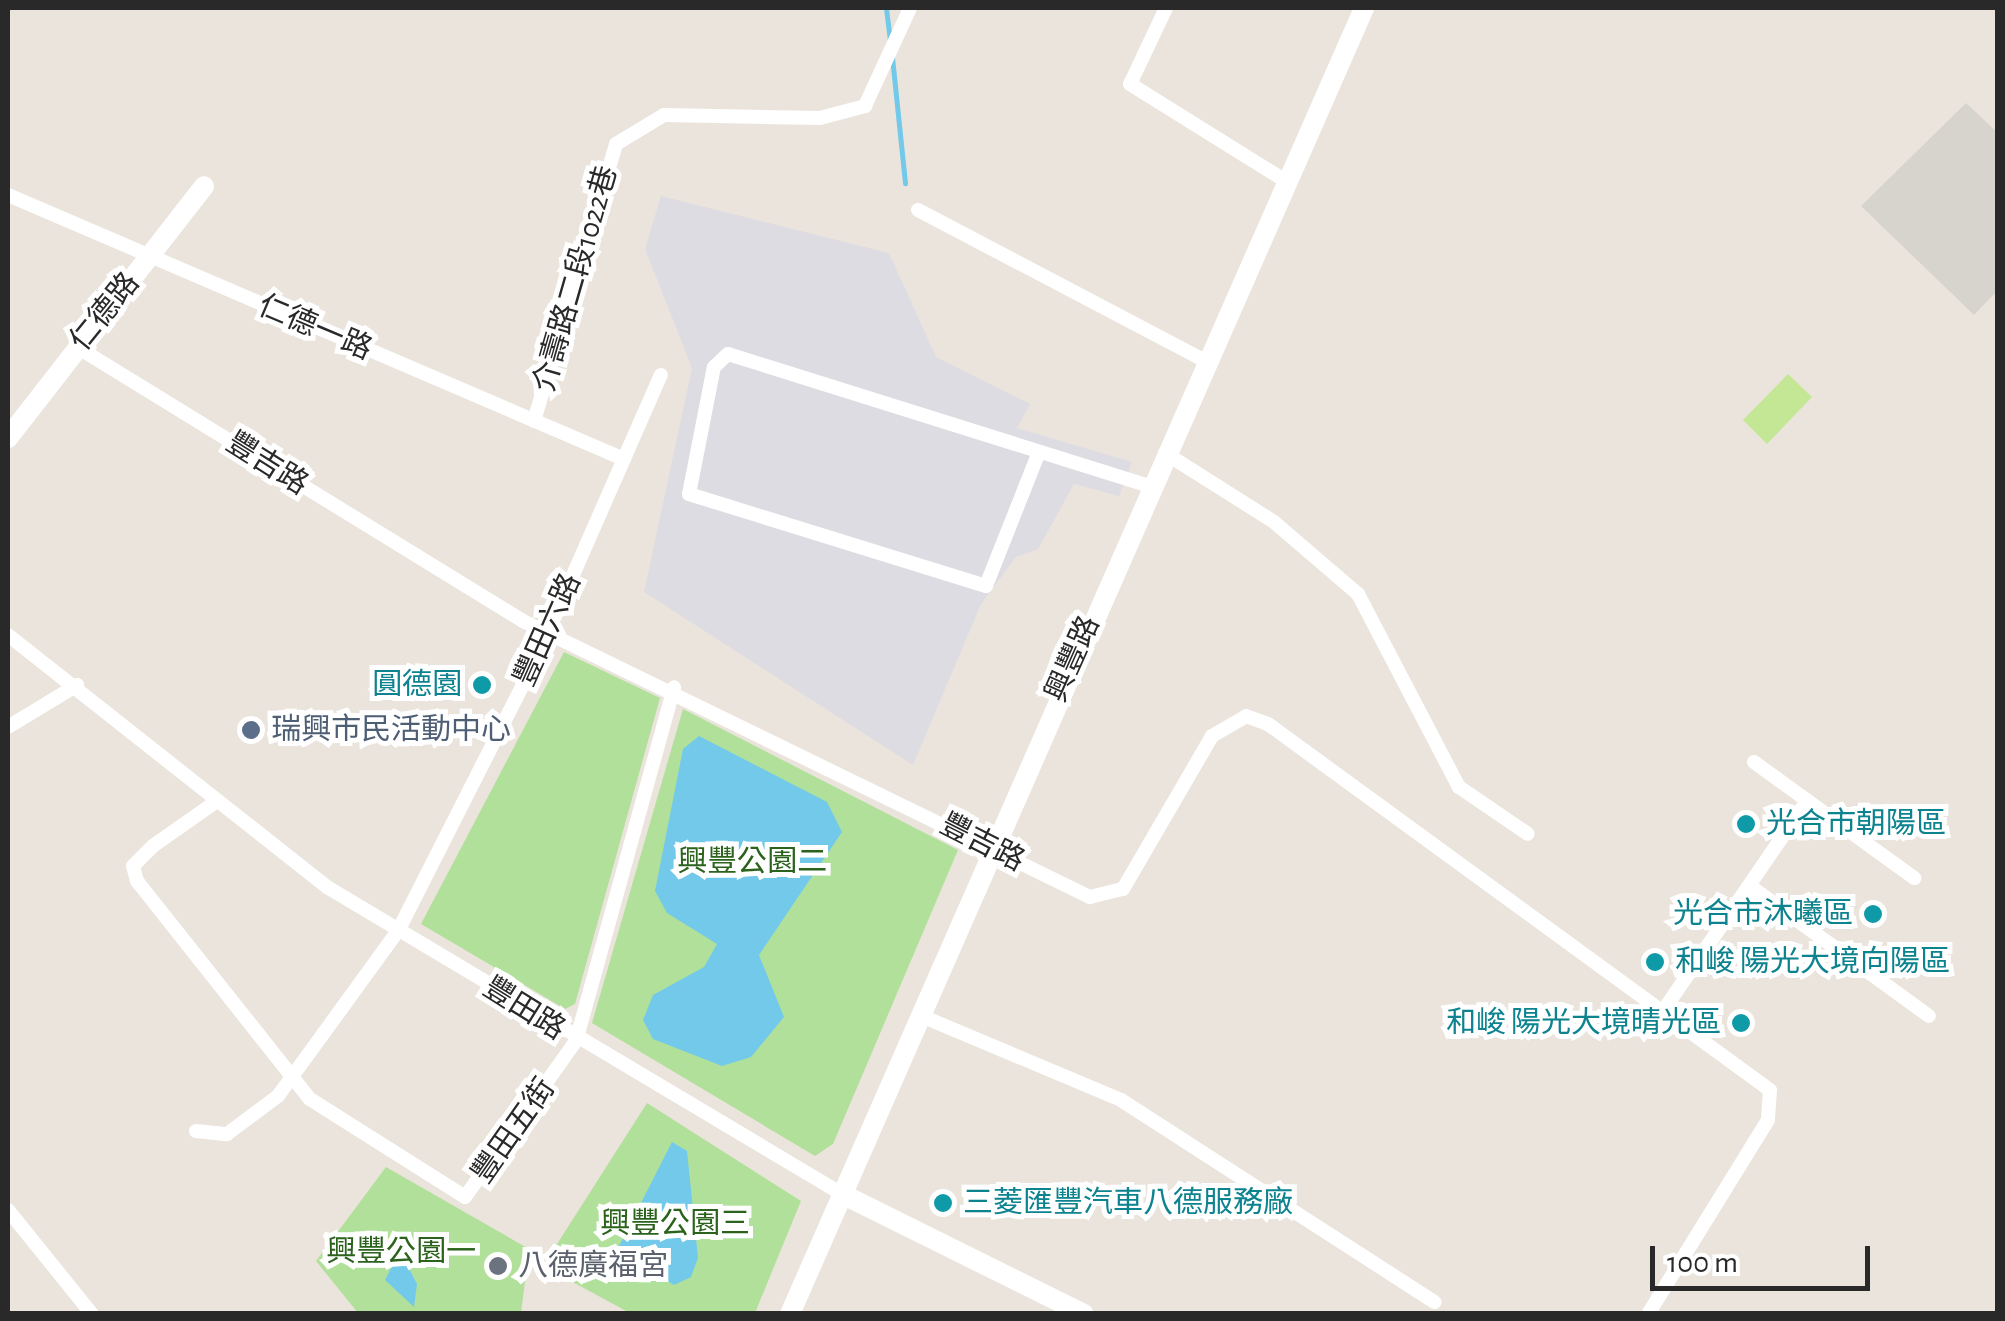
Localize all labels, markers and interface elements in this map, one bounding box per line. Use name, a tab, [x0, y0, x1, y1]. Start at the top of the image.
street label: 介壽路二段1022巷	[527, 162, 625, 396]
street label: 仁德路	[63, 266, 147, 358]
street label: 仁德一路	[253, 288, 377, 368]
street label: 豐吉路	[219, 425, 315, 503]
street label: 豐田六路	[507, 568, 589, 692]
street label: 興豐路	[1038, 611, 1108, 707]
place label: 圓德園	[372, 667, 462, 703]
marker: 圓德園	[471, 674, 493, 696]
place label: 瑞興市民活動中心	[271, 712, 511, 748]
marker: 瑞興市民活動中心	[240, 719, 262, 741]
place label: 光合市朝陽區	[1766, 806, 1946, 842]
street label: 豐吉路	[934, 807, 1030, 879]
marker: 光合市朝陽區	[1735, 813, 1757, 835]
park label: 興豐公園二	[677, 844, 827, 880]
place label: 光合市沐曦區	[1673, 896, 1853, 932]
marker: 光合市沐曦區	[1862, 903, 1884, 925]
place label: 和峻 陽光大境向陽區	[1675, 944, 1950, 980]
marker: 和峻 陽光大境向陽區	[1644, 951, 1666, 973]
street label: 豐田路	[476, 970, 572, 1048]
place label: 和峻 陽光大境晴光區	[1446, 1005, 1721, 1041]
marker: 和峻 陽光大境晴光區	[1730, 1012, 1752, 1034]
street label: 豐田五街	[465, 1072, 563, 1190]
place label: 三菱匯豐汽車八德服務廠	[963, 1185, 1293, 1221]
marker: 三菱匯豐汽車八德服務廠	[932, 1192, 954, 1214]
park label: 興豐公園三	[600, 1206, 750, 1242]
scale bar	[1655, 1226, 1875, 1288]
park label: 興豐公園一	[326, 1234, 476, 1270]
place label: 八德廣福宮	[518, 1248, 668, 1284]
text: 100 m	[1667, 1248, 1738, 1278]
marker: 八德廣福宮	[487, 1255, 509, 1277]

